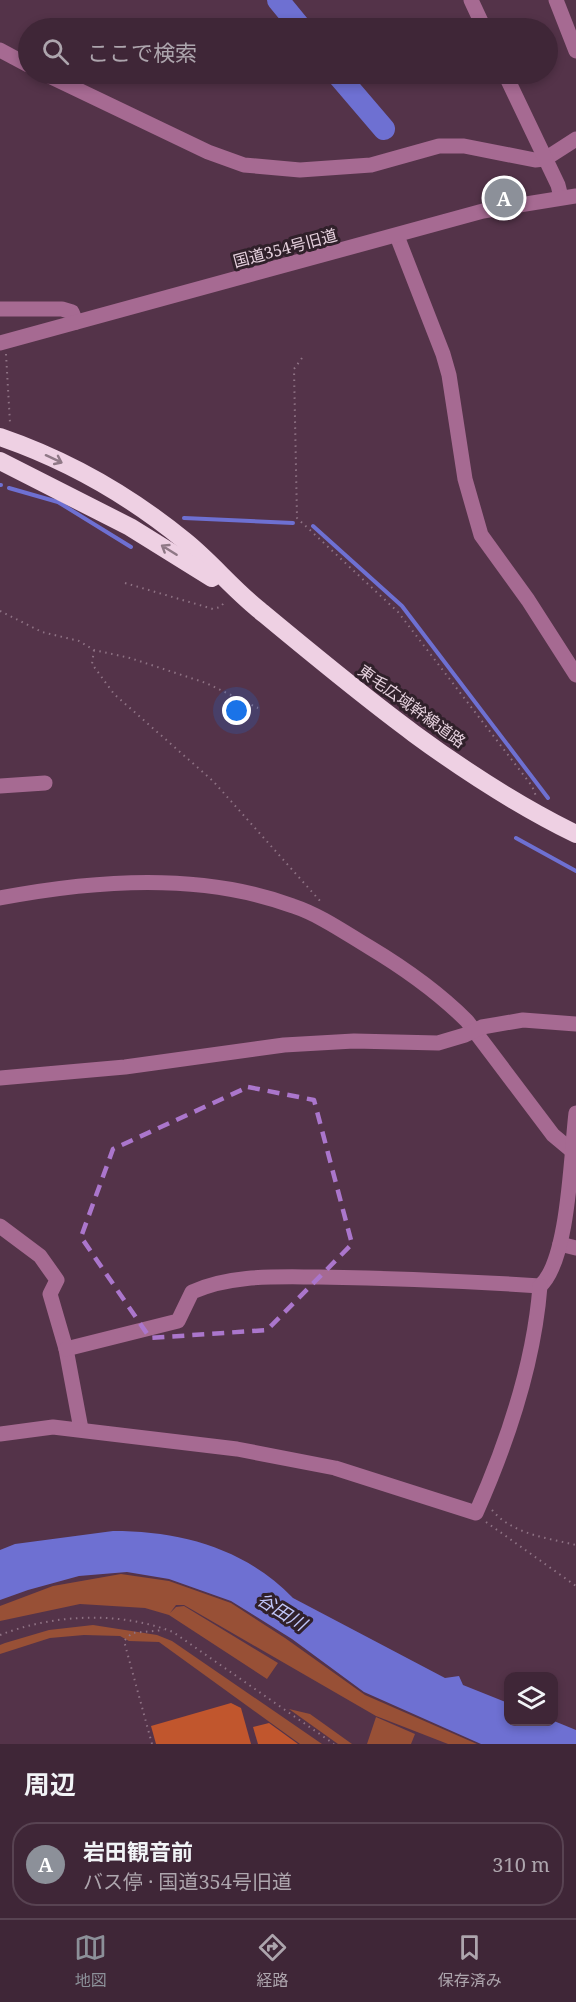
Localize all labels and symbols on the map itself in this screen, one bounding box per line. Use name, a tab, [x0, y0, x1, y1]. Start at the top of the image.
pin: A	[484, 176, 524, 220]
street label: 国道354号旧道	[231, 224, 339, 272]
one-way arrow	[45, 453, 63, 465]
one-way arrow	[161, 544, 178, 557]
street label: 東毛広域幹線道路	[354, 659, 470, 753]
your location	[222, 696, 251, 725]
water label: 谷田川	[253, 1587, 313, 1637]

